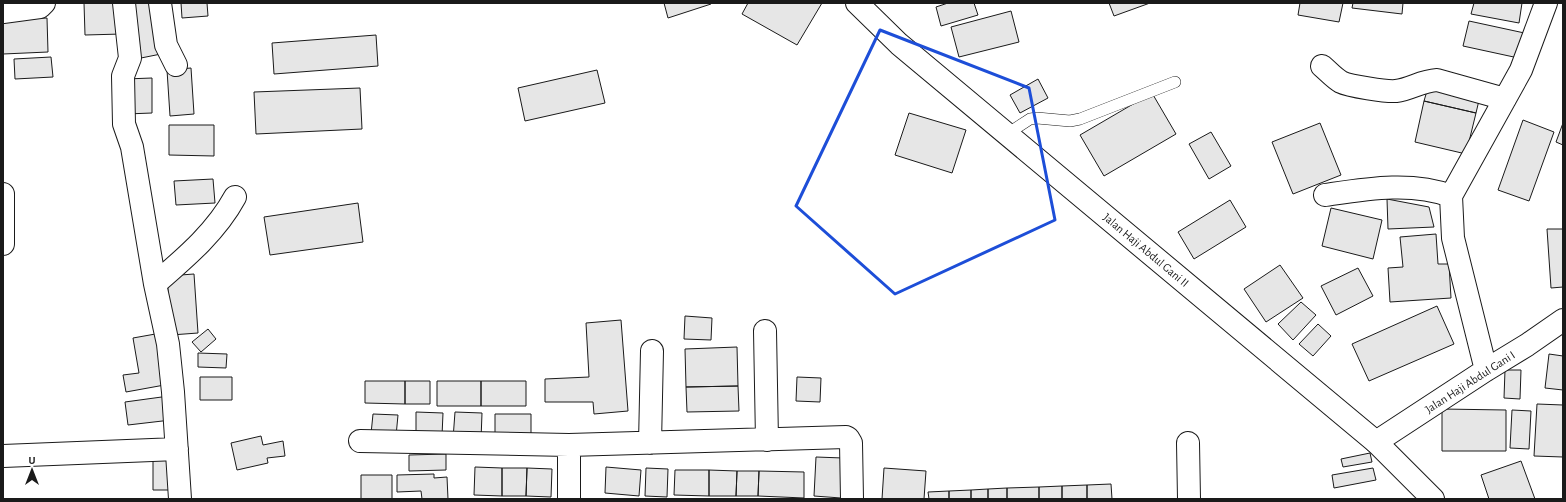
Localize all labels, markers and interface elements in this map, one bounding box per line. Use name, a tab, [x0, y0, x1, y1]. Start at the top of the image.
street label: Jalan Haji Abdul Gani II	[1100, 211, 1191, 290]
street label: Jalan Haji Abdul Gani I	[1423, 349, 1518, 416]
north arrow	[12, 450, 52, 490]
text: U	[28, 455, 36, 466]

